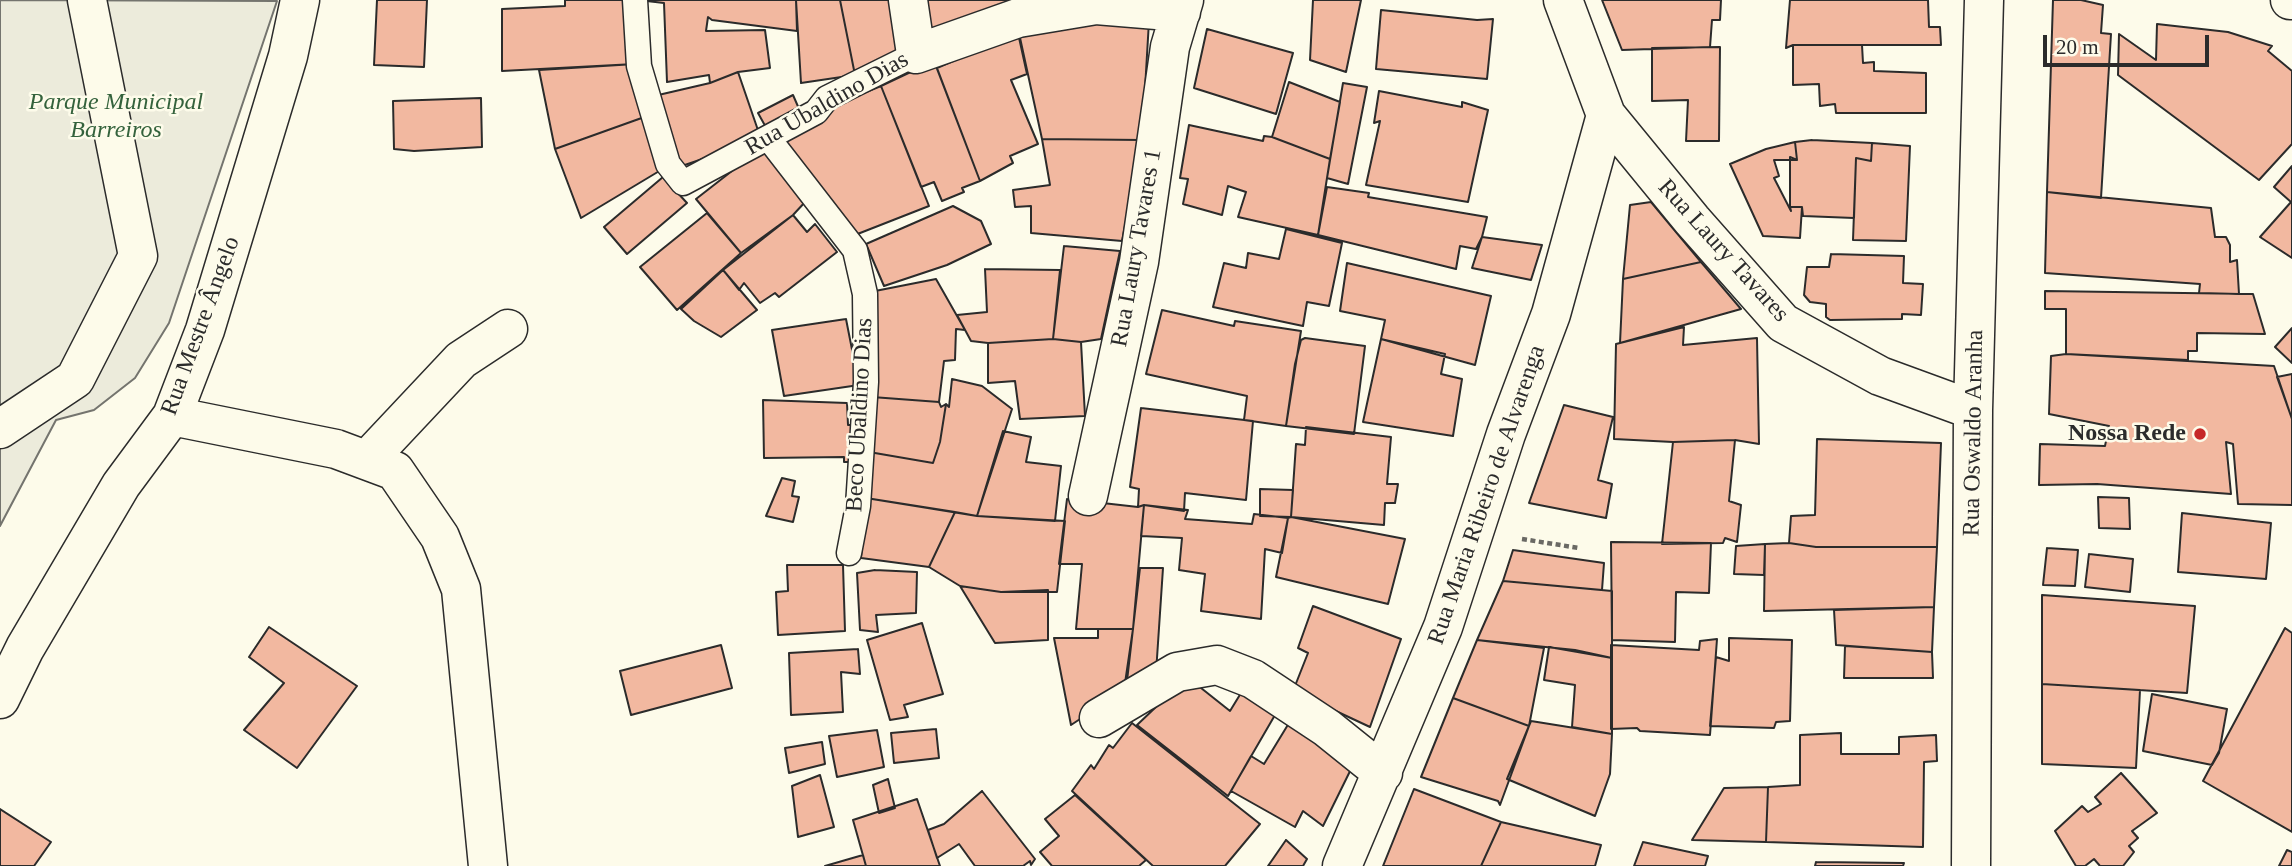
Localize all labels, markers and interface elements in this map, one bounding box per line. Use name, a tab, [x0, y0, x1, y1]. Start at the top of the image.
scale bar	[2047, 21, 2213, 65]
text: 20 m	[2056, 35, 2099, 59]
street label: Rua Ubaldino Dias	[740, 46, 914, 162]
park label: Parque Municipal Barreiros	[29, 89, 203, 145]
street label: Rua Laury Tavares 1	[1105, 147, 1169, 349]
street label: Rua Laury Tavares	[1651, 174, 1795, 328]
street label: Rua Mestre Ângelo	[155, 233, 247, 419]
street label: Beco Ubaldino Dias	[841, 317, 879, 513]
street label: Rua Oswaldo Aranha	[1958, 329, 1990, 537]
street label: Rua Maria Ribeiro de Alvarenga	[1422, 342, 1552, 648]
place label: Nossa Rede	[2068, 420, 2186, 448]
marker: Nossa Rede	[2192, 426, 2208, 442]

